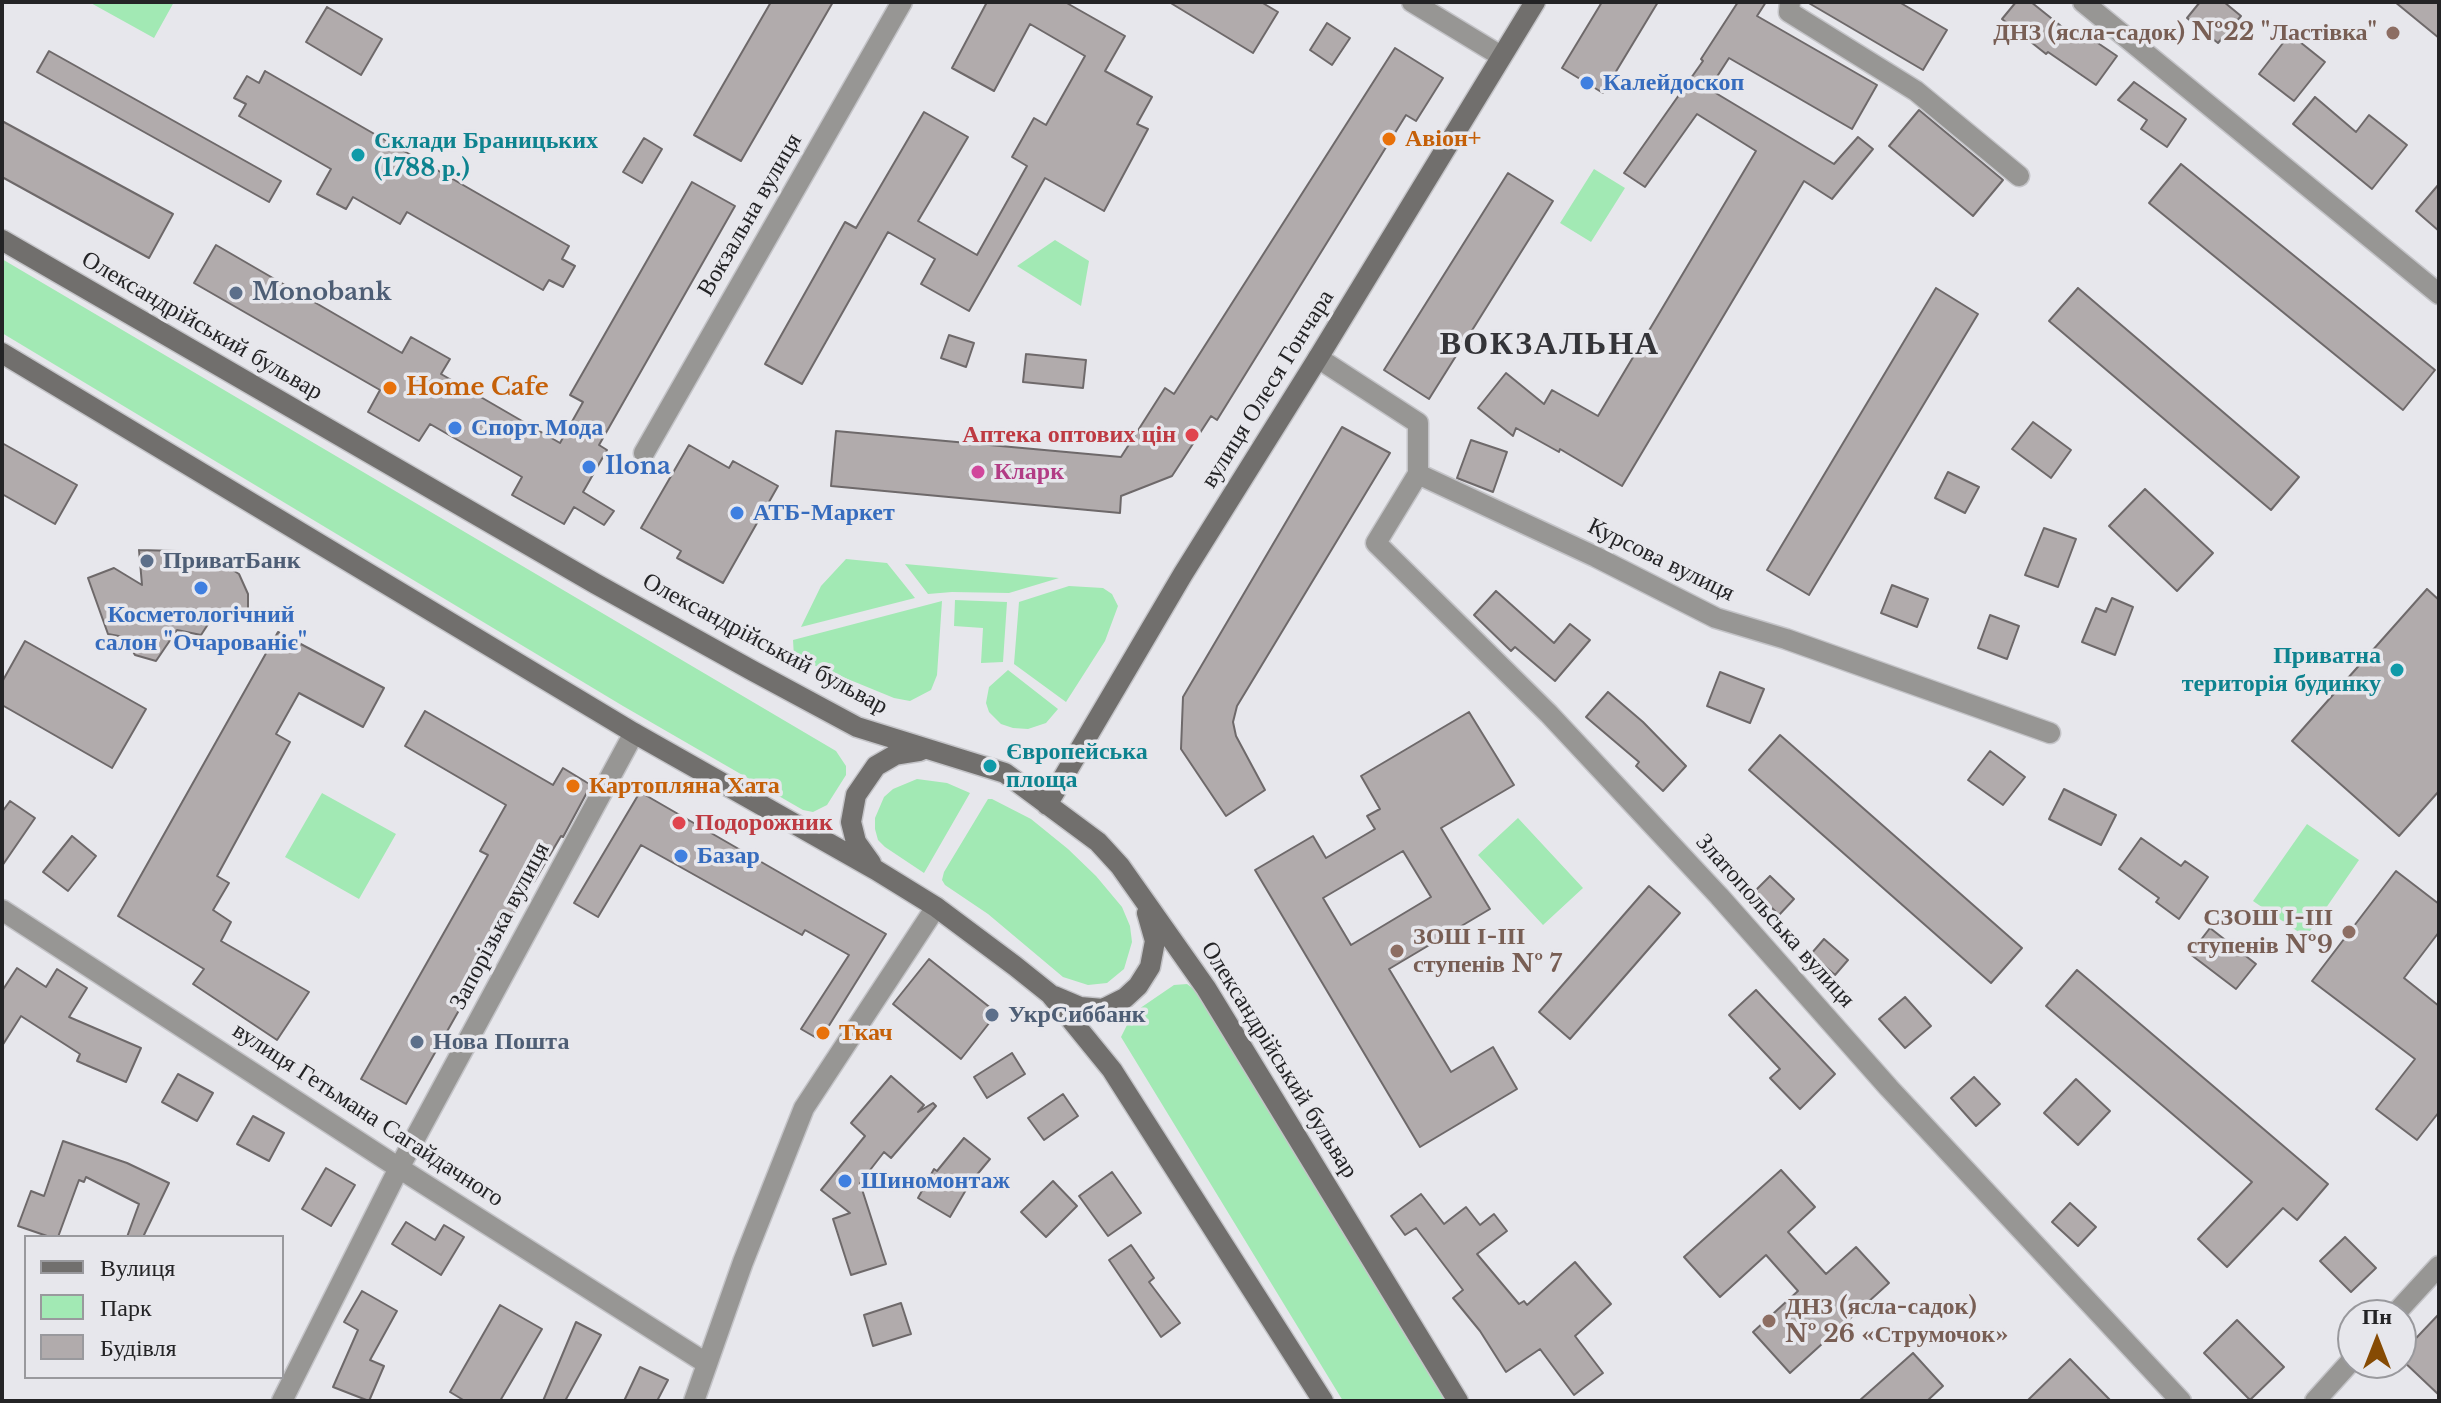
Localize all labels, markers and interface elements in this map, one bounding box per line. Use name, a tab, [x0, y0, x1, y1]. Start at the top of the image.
place label: ДНЗ (ясла-садок) №22 "Ластівка"	[1993, 19, 2377, 47]
marker: ДНЗ (ясла-садок) №22 "Ластівка"	[2384, 24, 2402, 42]
place label: Калейдоскоп	[1603, 69, 1744, 97]
marker: Калейдоскоп	[1578, 74, 1596, 92]
place label: Авіон+	[1405, 125, 1481, 153]
place label: Склади Браницьких (1788 р.)	[374, 127, 598, 183]
street label: Вокзальна вулиця	[692, 128, 808, 302]
marker: Авіон+	[1380, 130, 1398, 148]
marker: Склади Браницьких (1788 р.)	[349, 146, 367, 164]
street label: Олександрійський бульвар	[76, 245, 328, 407]
place label: Monobank	[252, 279, 391, 307]
marker: Monobank	[227, 284, 245, 302]
street label: вулиця Олеся Гончара	[1195, 285, 1341, 493]
district label: ВОКЗАЛЬНА	[1440, 326, 1660, 364]
place label: Home Cafe	[406, 374, 549, 402]
marker: Home Cafe	[381, 379, 399, 397]
place label: Спорт Мода	[471, 414, 603, 442]
marker: Спорт Мода	[446, 419, 464, 437]
place label: Аптека оптових цін	[962, 421, 1176, 449]
marker: Аптека оптових цін	[1183, 426, 1201, 444]
place label: Ilona	[605, 453, 671, 481]
marker: Ilona	[580, 458, 598, 476]
place label: Кларк	[994, 458, 1064, 486]
marker: Кларк	[969, 463, 987, 481]
place label: АТБ-Маркет	[753, 499, 895, 527]
marker: АТБ-Маркет	[728, 504, 746, 522]
street label: Курсова вулиця	[1583, 512, 1739, 608]
place label: ПриватБанк	[163, 547, 300, 575]
marker: ПриватБанк	[138, 552, 156, 570]
street label: Олександрійський бульвар	[637, 567, 893, 721]
marker: Косметологічний салон "Очарованіє"	[192, 579, 210, 597]
place label: Косметологічний салон "Очарованіє"	[95, 601, 307, 657]
place label: Приватна територія будинку	[2182, 642, 2381, 698]
marker: Приватна територія будинку	[2388, 661, 2406, 679]
place label: Європейська площа	[1006, 738, 1148, 794]
marker: Європейська площа	[981, 757, 999, 775]
place label: Картопляна Хата	[589, 772, 780, 800]
marker: Картопляна Хата	[564, 777, 582, 795]
place label: Подорожник	[695, 809, 833, 837]
marker: Подорожник	[670, 814, 688, 832]
street label: Златопольська вулиця	[1689, 828, 1861, 1014]
street label: Запорізька вулиця	[444, 837, 556, 1015]
place label: Базар	[697, 842, 760, 870]
marker: Базар	[672, 847, 690, 865]
place label: СЗОШ І-ІІІ ступенів №9	[2187, 904, 2333, 960]
place label: ЗОШ І-ІІІ ступенів № 7	[1413, 923, 1562, 979]
marker: СЗОШ І-ІІІ ступенів №9	[2340, 923, 2358, 941]
street label: Олександрійський бульвар	[1194, 936, 1364, 1184]
marker: ЗОШ І-ІІІ ступенів № 7	[1388, 942, 1406, 960]
place label: УкрСиббанк	[1008, 1001, 1146, 1029]
marker: УкрСиббанк	[983, 1006, 1001, 1024]
street label: вулиця Гетьмана Сагайдачного	[227, 1017, 509, 1213]
place label: Ткач	[839, 1019, 892, 1047]
marker: Ткач	[814, 1024, 832, 1042]
place label: Нова Пошта	[433, 1028, 569, 1056]
marker: Нова Пошта	[408, 1033, 426, 1051]
place label: Шиномонтаж	[861, 1167, 1010, 1195]
marker: Шиномонтаж	[836, 1172, 854, 1190]
legend	[24, 1235, 284, 1379]
text: Вулиця	[100, 1253, 175, 1282]
text: Парк	[100, 1293, 152, 1322]
place label: ДНЗ (ясла-садок) № 26 «Струмочок»	[1785, 1293, 2008, 1349]
north arrow	[2337, 1299, 2417, 1379]
text: Пн	[2362, 1303, 2392, 1330]
marker: ДНЗ (ясла-садок) № 26 «Струмочок»	[1760, 1312, 1778, 1330]
text: Будівля	[100, 1333, 177, 1362]

